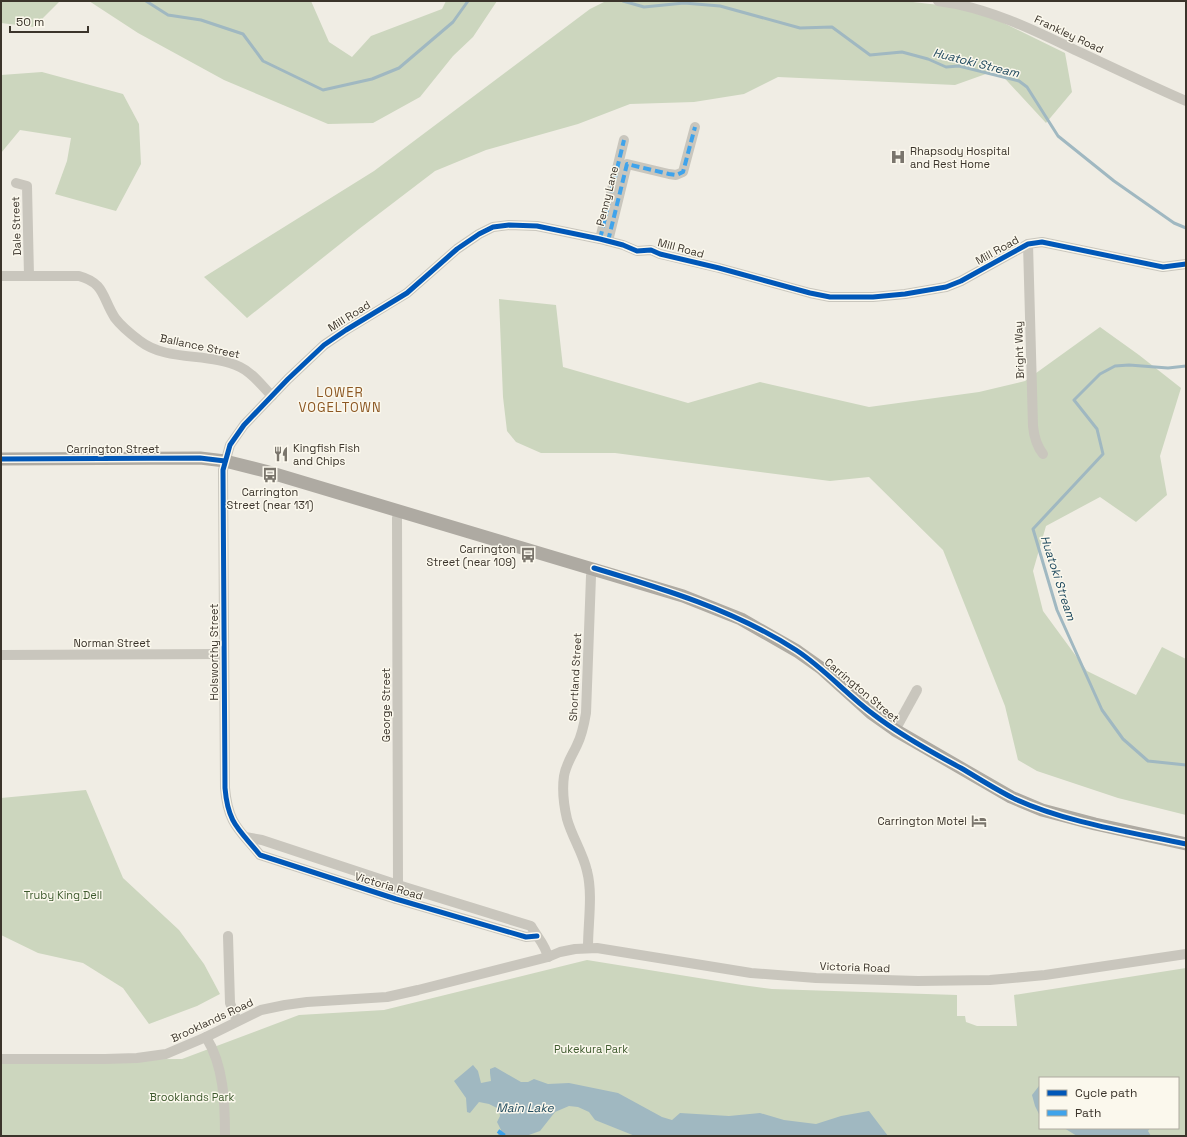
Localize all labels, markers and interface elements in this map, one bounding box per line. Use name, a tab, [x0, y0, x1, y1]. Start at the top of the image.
scale bar	[10, 8, 88, 34]
street label: Frankley Road	[1032, 12, 1106, 56]
text: 50 m	[16, 14, 44, 30]
water label: Huatoki Stream	[931, 45, 1021, 82]
place label: Rhapsody Hospital and Rest Home	[910, 144, 1010, 171]
hospital icon: Rhapsody Hospital and Rest Home	[889, 148, 907, 166]
street label: Penny Lane	[593, 164, 621, 228]
street label: Dale Street	[8, 196, 24, 256]
street label: Mill Road	[973, 232, 1021, 268]
street label: Mill Road	[656, 235, 706, 261]
street label: Mill Road	[325, 297, 373, 335]
street label: Bright Way	[1011, 321, 1027, 379]
street label: Ballance Street	[159, 331, 241, 361]
district label: LOWER VOGELTOWN	[298, 384, 382, 416]
place label: Kingfish Fish and Chips	[293, 441, 360, 468]
street label: Carrington Street	[66, 442, 160, 456]
restaurant icon: Kingfish Fish and Chips	[272, 445, 290, 463]
bus stop icon: Carrington Street (near 131)	[261, 466, 279, 484]
place label: Carrington Street (near 131)	[227, 485, 314, 512]
water label: Huatoki Stream	[1037, 533, 1079, 623]
place label: Carrington Street (near 109)	[426, 542, 516, 569]
bus stop icon: Carrington Street (near 109)	[519, 546, 537, 564]
street label: Holsworthy Street	[207, 604, 221, 700]
street label: Shortland Street	[566, 632, 584, 722]
street label: Norman Street	[73, 636, 151, 650]
street label: Carrington Street	[822, 655, 902, 725]
street label: George Street	[379, 668, 393, 742]
hotel icon: Carrington Motel	[970, 812, 988, 830]
place label: Carrington Motel	[877, 814, 967, 828]
street label: Victoria Road	[353, 869, 425, 903]
park label: Truby King Dell	[24, 888, 102, 902]
street label: Victoria Road	[820, 959, 890, 975]
street label: Brooklands Road	[169, 995, 255, 1045]
park label: Pukekura Park	[554, 1042, 628, 1056]
legend	[1039, 1077, 1179, 1129]
text: Cycle path	[1075, 1085, 1137, 1101]
park label: Brooklands Park	[149, 1090, 235, 1104]
water label: Main Lake	[496, 1100, 555, 1116]
text: Path	[1075, 1105, 1101, 1121]

